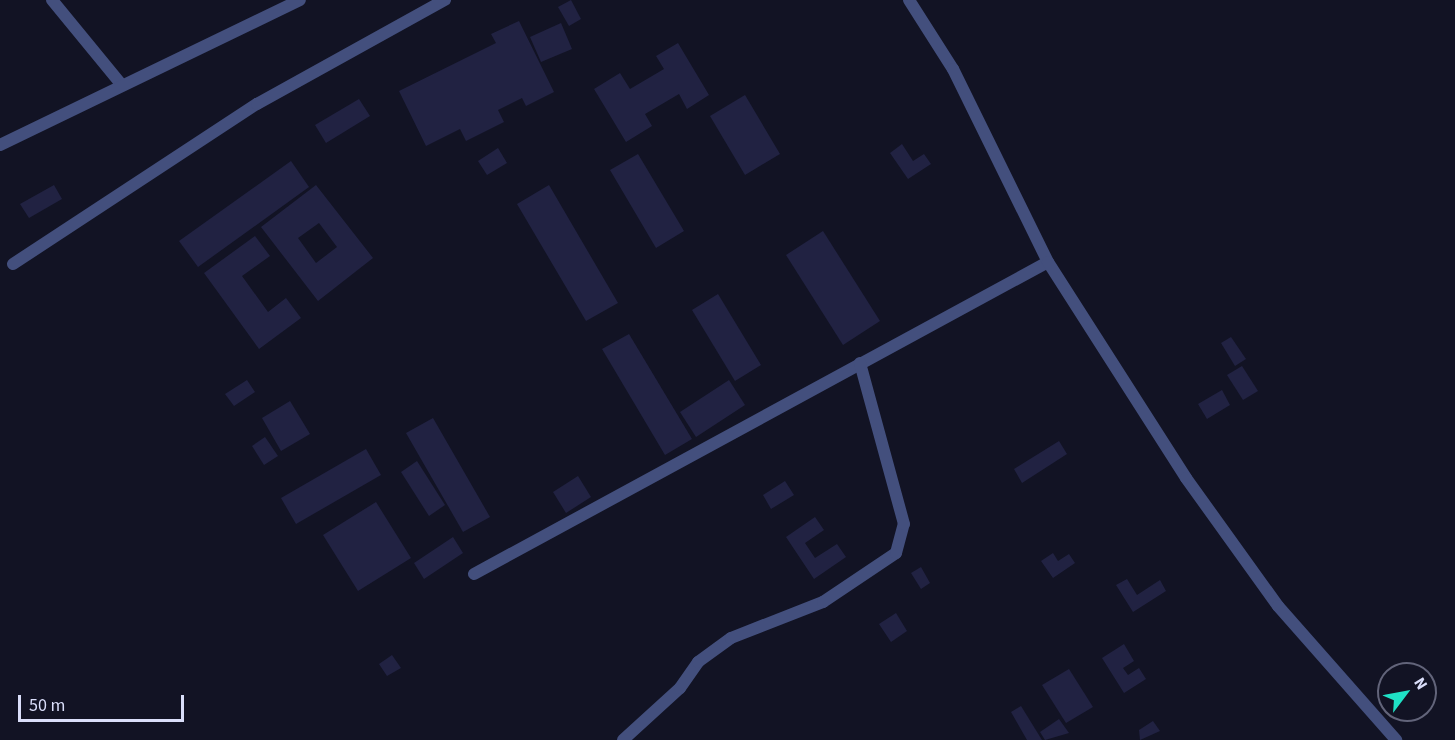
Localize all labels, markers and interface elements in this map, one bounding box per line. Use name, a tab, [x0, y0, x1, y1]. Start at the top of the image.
north arrow	[1377, 662, 1437, 722]
text: N	[1408, 673, 1433, 694]
scale bar	[21, 683, 188, 721]
text: 50 m	[29, 693, 65, 718]

